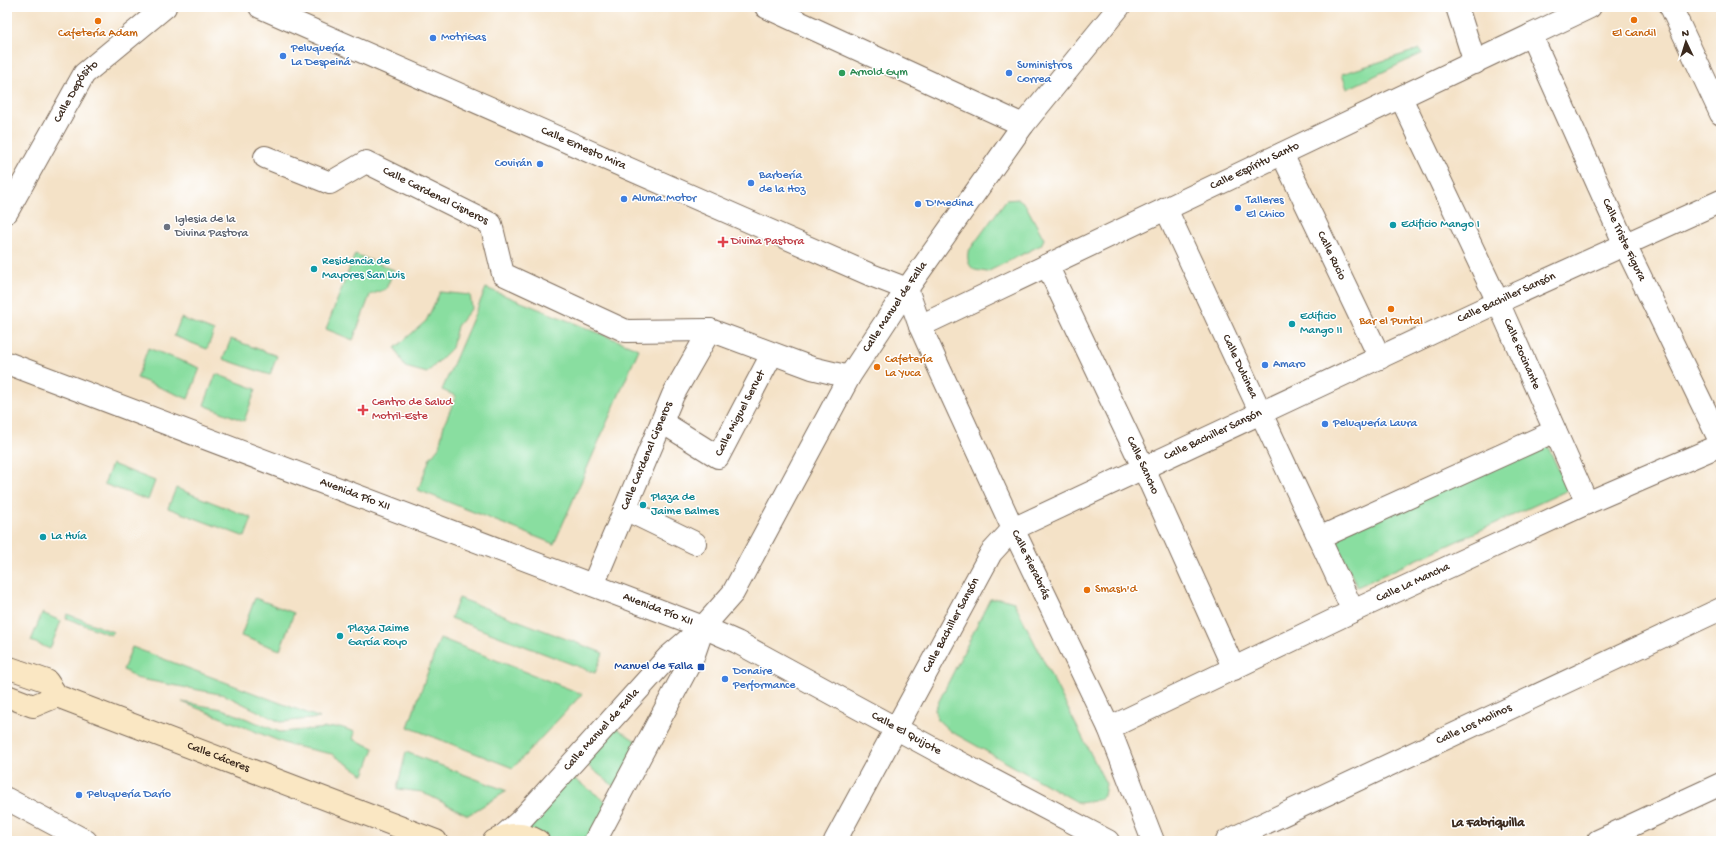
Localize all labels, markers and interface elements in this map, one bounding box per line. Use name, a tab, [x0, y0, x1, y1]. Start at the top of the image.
marker: El Candil	[1629, 15, 1639, 25]
marker: Cafetería Adam	[93, 16, 103, 26]
north arrow	[1666, 22, 1706, 62]
place label: Cafetería Adam	[58, 27, 138, 41]
place label: El Candil	[1612, 27, 1656, 41]
text: N	[1681, 28, 1689, 40]
place label: MotriGas	[441, 31, 487, 45]
marker: MotriGas	[428, 33, 438, 43]
place label: Peluquería La Despeiná	[290, 42, 351, 70]
marker: Peluquería La Despeiná	[278, 51, 288, 61]
street label: Calle Depósito	[51, 58, 101, 125]
place label: Suministros Correa	[1017, 59, 1072, 87]
place label: Arnold Gym	[850, 66, 908, 80]
marker: Arnold Gym	[837, 68, 847, 78]
marker: Suministros Correa	[1004, 68, 1014, 78]
street label: Calle Ernesto Mira	[539, 124, 628, 174]
street label: Calle Espíritu Santo	[1208, 139, 1302, 194]
place label: Covirán	[495, 157, 532, 171]
marker: Covirán	[535, 159, 545, 169]
street label: Calle Cardenal Cisneros	[380, 164, 491, 229]
place label: Barbería de la Hoz	[758, 169, 806, 197]
marker: Barbería de la Hoz	[746, 178, 756, 188]
place label: Aluma.Motor	[632, 192, 698, 206]
marker: Aluma.Motor	[619, 194, 629, 204]
place label: Talleres El Chico	[1245, 194, 1285, 222]
place label: D'Medina	[925, 197, 974, 211]
street label: Calle Triste Figura	[1598, 197, 1649, 284]
marker: D'Medina	[913, 199, 923, 209]
marker: Talleres El Chico	[1233, 203, 1243, 213]
place label: Iglesia de la Divina Pastora	[174, 213, 249, 241]
place label: Edificio Mango I	[1401, 218, 1480, 232]
marker: Edificio Mango I	[1388, 220, 1398, 230]
marker: Iglesia de la Divina Pastora	[162, 222, 172, 232]
street label: Calle Rucio	[1313, 229, 1349, 283]
place label: Divina Pastora	[730, 235, 805, 249]
marker: Divina Pastora	[718, 237, 728, 247]
place label: Residencia de Mayores San Luis	[322, 255, 405, 283]
street label: Calle Manuel de Falla	[860, 259, 931, 355]
marker: Residencia de Mayores San Luis	[309, 264, 319, 274]
street label: Calle Bachiller Sansón	[1455, 270, 1558, 327]
marker: Bar el Puntal	[1386, 304, 1396, 314]
place label: Edificio Mango II	[1300, 310, 1342, 338]
place label: Bar el Puntal	[1358, 315, 1423, 329]
street label: Calle Rocinante	[1499, 317, 1543, 393]
marker: Edificio Mango II	[1287, 319, 1297, 329]
street label: Calle Dulcinea	[1219, 333, 1260, 401]
place label: Cafetería La Yuca	[885, 353, 933, 381]
place label: Amaro	[1273, 358, 1306, 372]
marker: Amaro	[1260, 360, 1270, 370]
marker: Cafetería La Yuca	[872, 362, 882, 372]
street label: Calle Miguel Servet	[712, 367, 770, 459]
place label: Centro de Salud Motril-Este	[372, 396, 453, 424]
street label: Calle Cardenal Cisneros	[618, 399, 677, 512]
marker: Centro de Salud Motril-Este	[357, 404, 369, 416]
street label: Calle Bachiller Sansón	[1162, 406, 1265, 464]
place label: Peluquería Laura	[1332, 417, 1417, 431]
marker: Peluquería Laura	[1320, 419, 1330, 429]
street label: Calle Sancho	[1123, 434, 1161, 497]
street label: Avenida Pío XII	[318, 475, 392, 515]
place label: Plaza de Jaime Balmes	[650, 491, 719, 519]
marker: Plaza de Jaime Balmes	[638, 500, 648, 510]
street label: Calle Fierabrás	[1008, 528, 1053, 602]
place label: La Huía	[51, 530, 87, 544]
marker: La Huía	[38, 532, 48, 542]
street label: Calle La Mancha	[1374, 560, 1453, 606]
street label: Calle Bachiller Sansón	[920, 575, 983, 676]
place label: Smash'd	[1095, 583, 1138, 597]
marker: Smash'd	[1082, 585, 1092, 595]
street label: Avenida Pío XII	[621, 590, 695, 630]
place label: Plaza Jaime García Royo	[347, 622, 410, 650]
marker: Plaza Jaime García Royo	[335, 631, 345, 641]
place label: Manuel de Falla	[614, 660, 693, 674]
marker: Manuel de Falla	[696, 662, 706, 672]
place label: Donaire Performance	[732, 665, 796, 693]
marker: Donaire Performance	[720, 674, 730, 684]
street label: Calle Manuel de Falla	[561, 686, 643, 774]
street label: Calle Los Molinos	[1434, 701, 1515, 749]
street label: Calle El Quijote	[869, 709, 944, 759]
street label: Calle Cáceres	[185, 739, 252, 776]
place label: Peluquería Darío	[86, 788, 171, 802]
marker: Peluquería Darío	[74, 790, 84, 800]
district label: La Fabriquilla	[1452, 816, 1525, 831]

